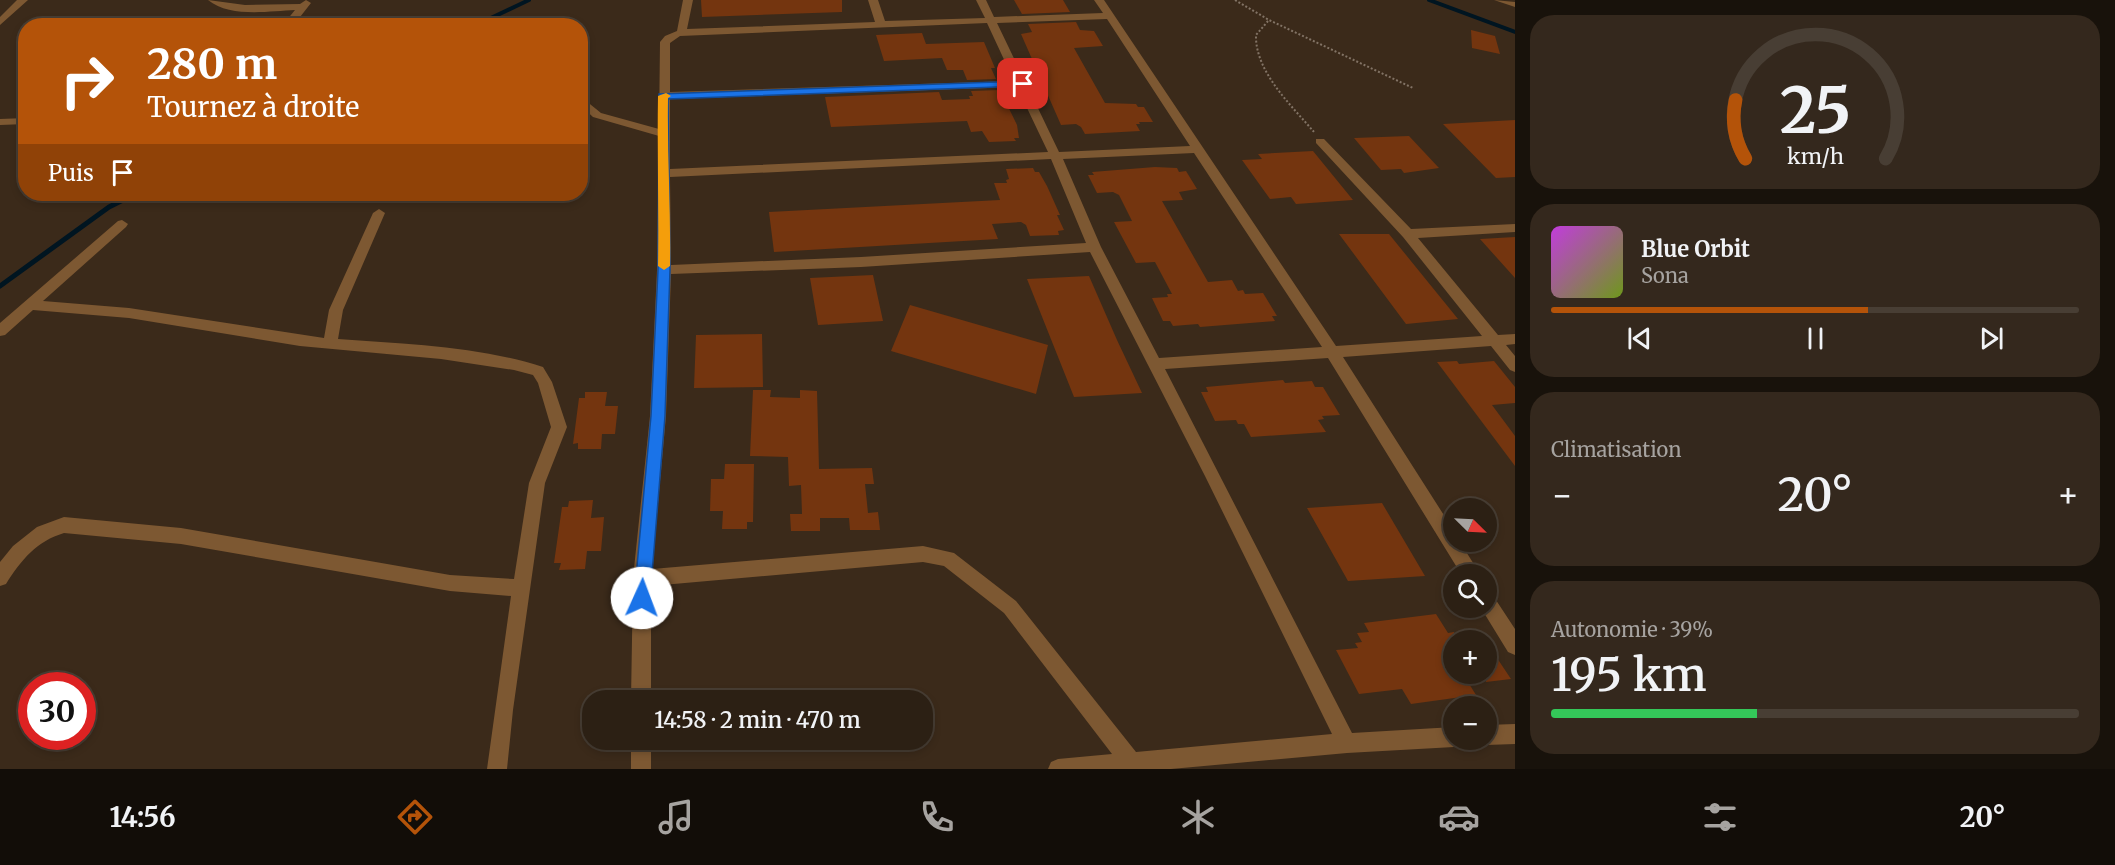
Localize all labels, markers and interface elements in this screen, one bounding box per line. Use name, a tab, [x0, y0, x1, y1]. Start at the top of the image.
text: 280 m	[147, 38, 277, 90]
icon: right	[48, 42, 126, 120]
pin	[997, 58, 1048, 109]
icon: arrive	[1006, 67, 1039, 100]
text: 25	[1779, 72, 1851, 150]
text: Tournez à droite	[147, 90, 359, 124]
text: km/h	[1787, 143, 1843, 170]
icon: arrive	[106, 156, 139, 189]
text: Puis	[48, 159, 94, 187]
text: Blue Orbit	[1641, 235, 1750, 263]
text: Sona	[1641, 263, 1689, 288]
icon: previous	[1623, 322, 1656, 355]
icon: pause	[1799, 322, 1832, 355]
icon: next	[1975, 322, 2008, 355]
text: Climatisation	[1551, 437, 1682, 462]
text: 20°	[1777, 467, 1853, 523]
text: −	[1551, 475, 1573, 516]
text: +	[2057, 475, 2079, 516]
north arrow	[1443, 498, 1497, 552]
map controls	[1443, 498, 1497, 750]
button: search	[1443, 564, 1497, 618]
position arrow	[610, 566, 674, 630]
text: Autonomie · 39%	[1551, 617, 1713, 642]
button: +	[1443, 630, 1497, 684]
text: 195 km	[1551, 647, 1707, 703]
speed limit sign: 30	[18, 672, 96, 750]
button: −	[1443, 696, 1497, 750]
text: 14:58 · 2 min · 470 m	[654, 706, 861, 734]
icon: directions	[394, 796, 436, 838]
icon: music	[655, 796, 697, 838]
icon: phone	[916, 796, 958, 838]
icon: climate	[1177, 796, 1219, 838]
icon: car	[1438, 796, 1480, 838]
icon: filters	[1699, 796, 1741, 838]
text: 14:56	[109, 800, 176, 834]
text: 20°	[1960, 800, 2006, 834]

